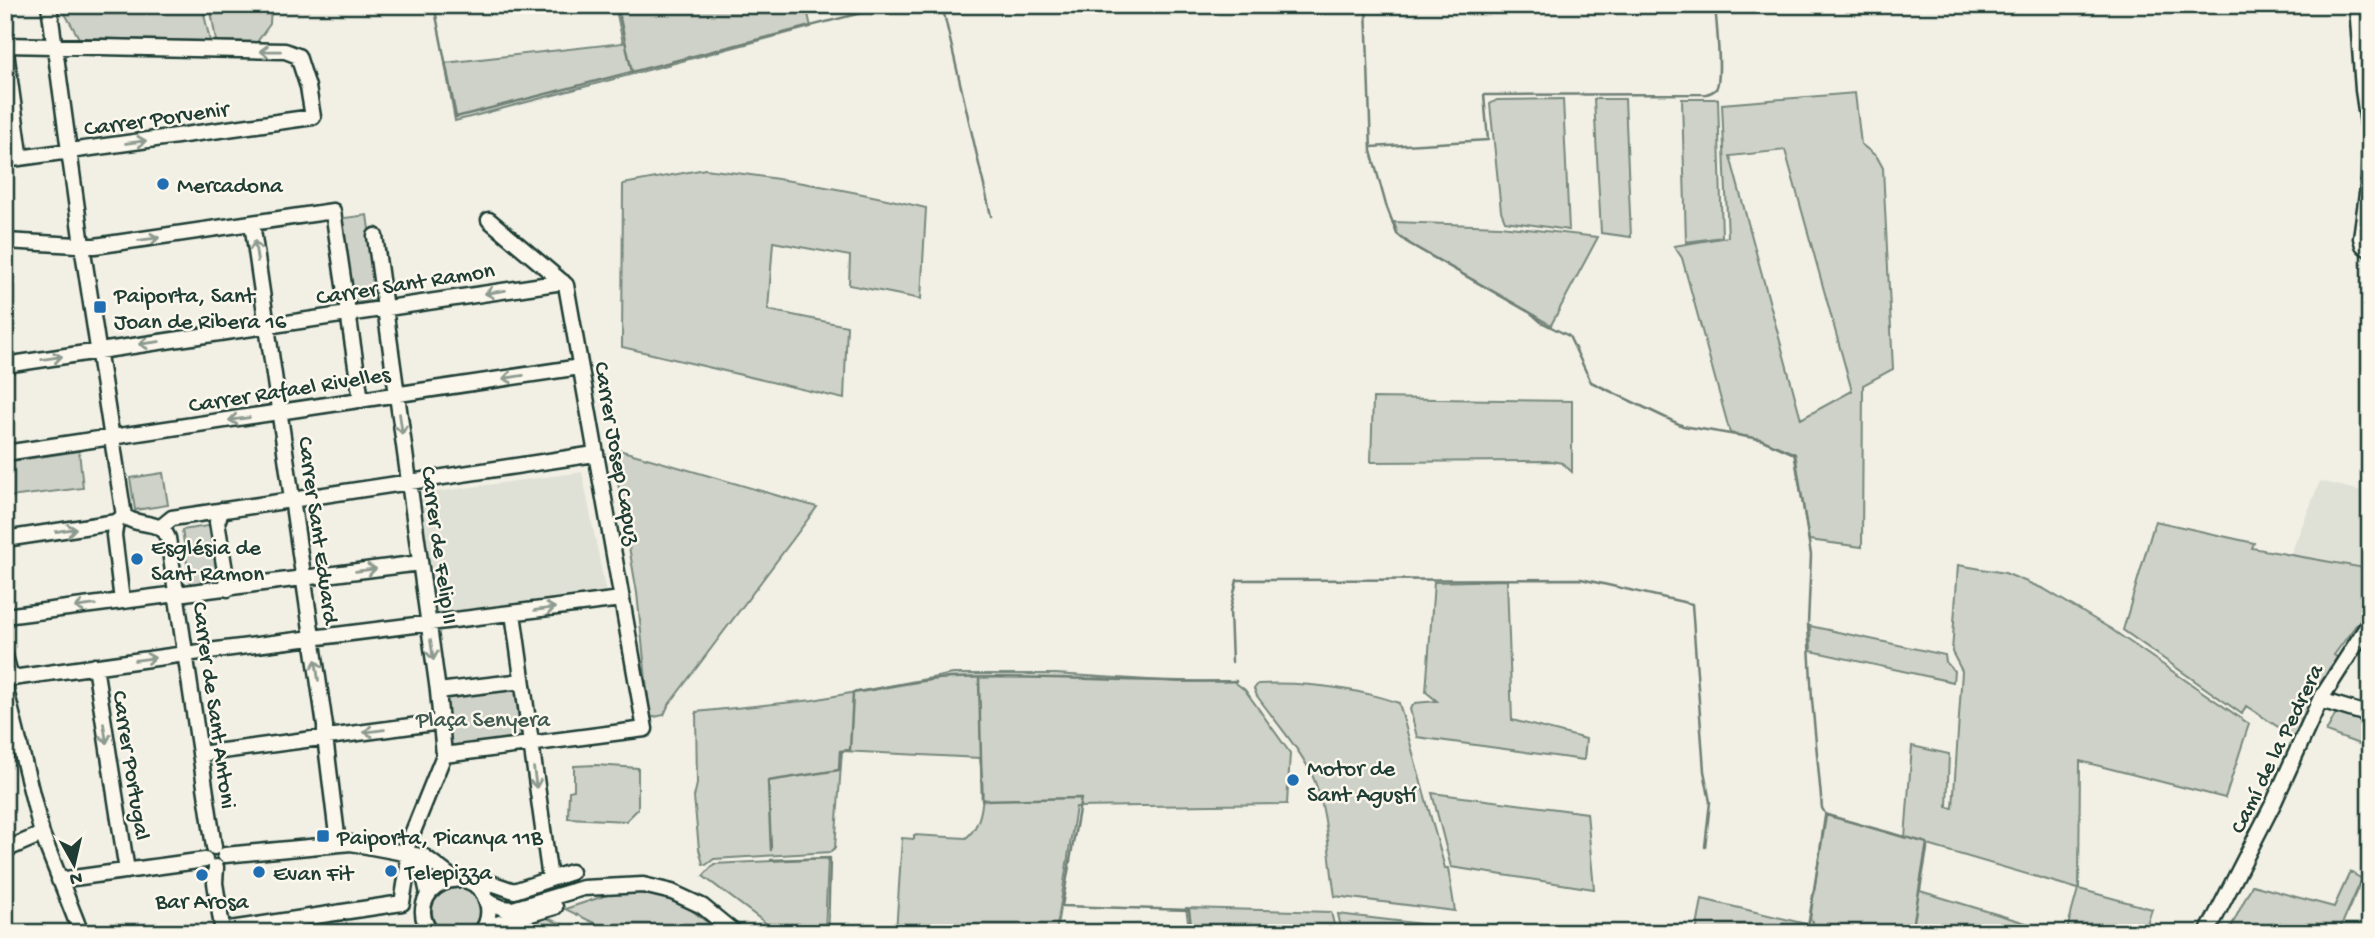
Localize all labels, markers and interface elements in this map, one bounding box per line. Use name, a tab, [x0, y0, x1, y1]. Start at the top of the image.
one-way arrow	[258, 44, 281, 57]
street label: Carrer Porvenir	[82, 97, 232, 144]
one-way arrow	[124, 136, 147, 149]
place label: Mercadona	[177, 174, 284, 201]
marker: Mercadona	[155, 176, 171, 192]
one-way arrow	[137, 232, 160, 245]
one-way arrow	[250, 240, 263, 263]
street label: Carrer Sant Ramon	[314, 258, 497, 313]
place label: Paiporta, Sant Joan de Ribera 16	[113, 284, 287, 337]
one-way arrow	[484, 286, 507, 299]
marker: Paiporta, Sant Joan de Ribera 16	[92, 299, 108, 315]
one-way arrow	[138, 337, 161, 350]
one-way arrow	[40, 351, 63, 364]
street label: Carrer Josep Capuz	[586, 360, 645, 548]
street label: Carrer Rafael Rivelles	[187, 362, 393, 421]
one-way arrow	[502, 371, 525, 384]
one-way arrow	[229, 413, 251, 426]
one-way arrow	[395, 413, 408, 435]
street label: Carrer Sant Eduard	[290, 435, 343, 628]
street label: Carrer de Felip II	[413, 465, 462, 626]
one-way arrow	[54, 523, 77, 536]
place label: Església de Sant Ramon	[151, 536, 264, 589]
marker: Església de Sant Ramon	[129, 551, 145, 567]
one-way arrow	[354, 563, 377, 576]
one-way arrow	[74, 599, 96, 612]
street label: Carrer de Sant Antoni	[185, 600, 240, 811]
one-way arrow	[533, 603, 556, 616]
one-way arrow	[425, 638, 438, 661]
one-way arrow	[134, 652, 156, 665]
one-way arrow	[311, 659, 324, 681]
street label: Camí de la Pedrera	[2225, 659, 2331, 839]
street label: Carrer Portugal	[104, 689, 155, 842]
park label: Plaça Senyera	[415, 708, 551, 735]
one-way arrow	[99, 721, 112, 744]
one-way arrow	[363, 724, 386, 737]
place label: Motor de Sant Agustí	[1307, 757, 1417, 810]
one-way arrow	[529, 766, 542, 789]
marker: Motor de Sant Agustí	[1285, 772, 1301, 788]
place label: Paiporta, Picanya 11B	[336, 826, 544, 853]
marker: Paiporta, Picanya 11B	[315, 828, 331, 844]
north arrow	[38, 830, 108, 900]
place label: Telepizza	[403, 861, 493, 888]
place label: Evan Fit	[273, 862, 354, 889]
marker: Telepizza	[383, 863, 399, 879]
marker: Evan Fit	[251, 864, 267, 880]
text: N	[68, 865, 84, 890]
marker: Bar Arosa	[194, 867, 210, 883]
place label: Bar Arosa	[155, 890, 250, 917]

